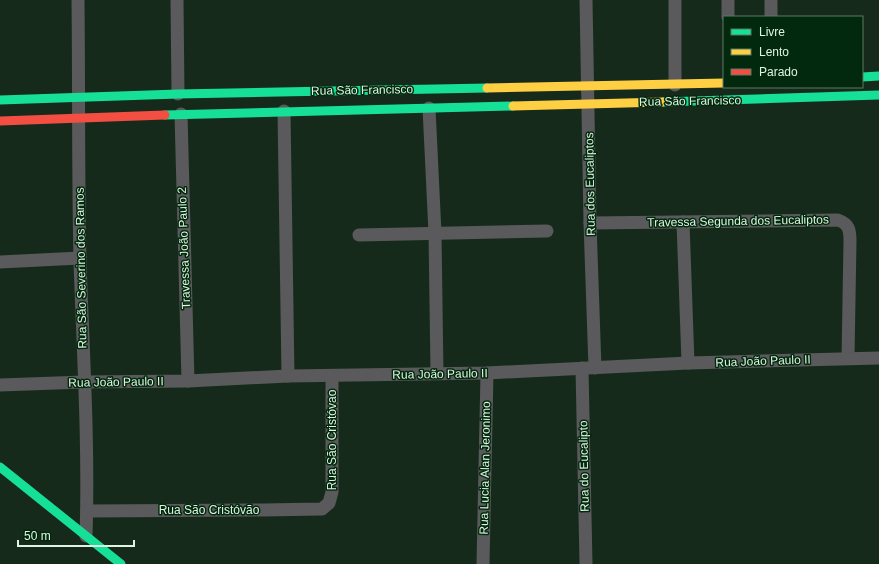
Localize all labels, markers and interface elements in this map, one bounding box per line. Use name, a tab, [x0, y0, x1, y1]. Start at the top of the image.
legend	[723, 16, 863, 88]
text: Livre	[759, 25, 785, 39]
text: Lento	[759, 45, 789, 59]
text: Parado	[759, 65, 798, 79]
street label: Rua São Francisco	[311, 82, 413, 98]
street label: Rua São Francisco	[639, 93, 741, 109]
street label: Rua dos Eucaliptos	[582, 132, 598, 236]
street label: Travessa João Paulo 2	[175, 186, 193, 309]
street label: Rua São Severino dos Ramos	[73, 187, 89, 349]
street label: Travessa Segunda dos Eucaliptos	[647, 212, 829, 230]
street label: Rua João Paulo II	[715, 352, 811, 370]
street label: Rua João Paulo II	[392, 366, 488, 382]
street label: Rua João Paulo II	[68, 374, 164, 390]
street label: Rua São Cristóvao	[325, 389, 339, 490]
street label: Rua Lucia Alan Jeronimo	[477, 401, 493, 535]
street label: Rua do Eucalipto	[576, 420, 592, 512]
street label: Rua São Cristóvão	[159, 503, 260, 517]
scale bar	[18, 522, 134, 548]
text: 50 m	[24, 529, 51, 543]

